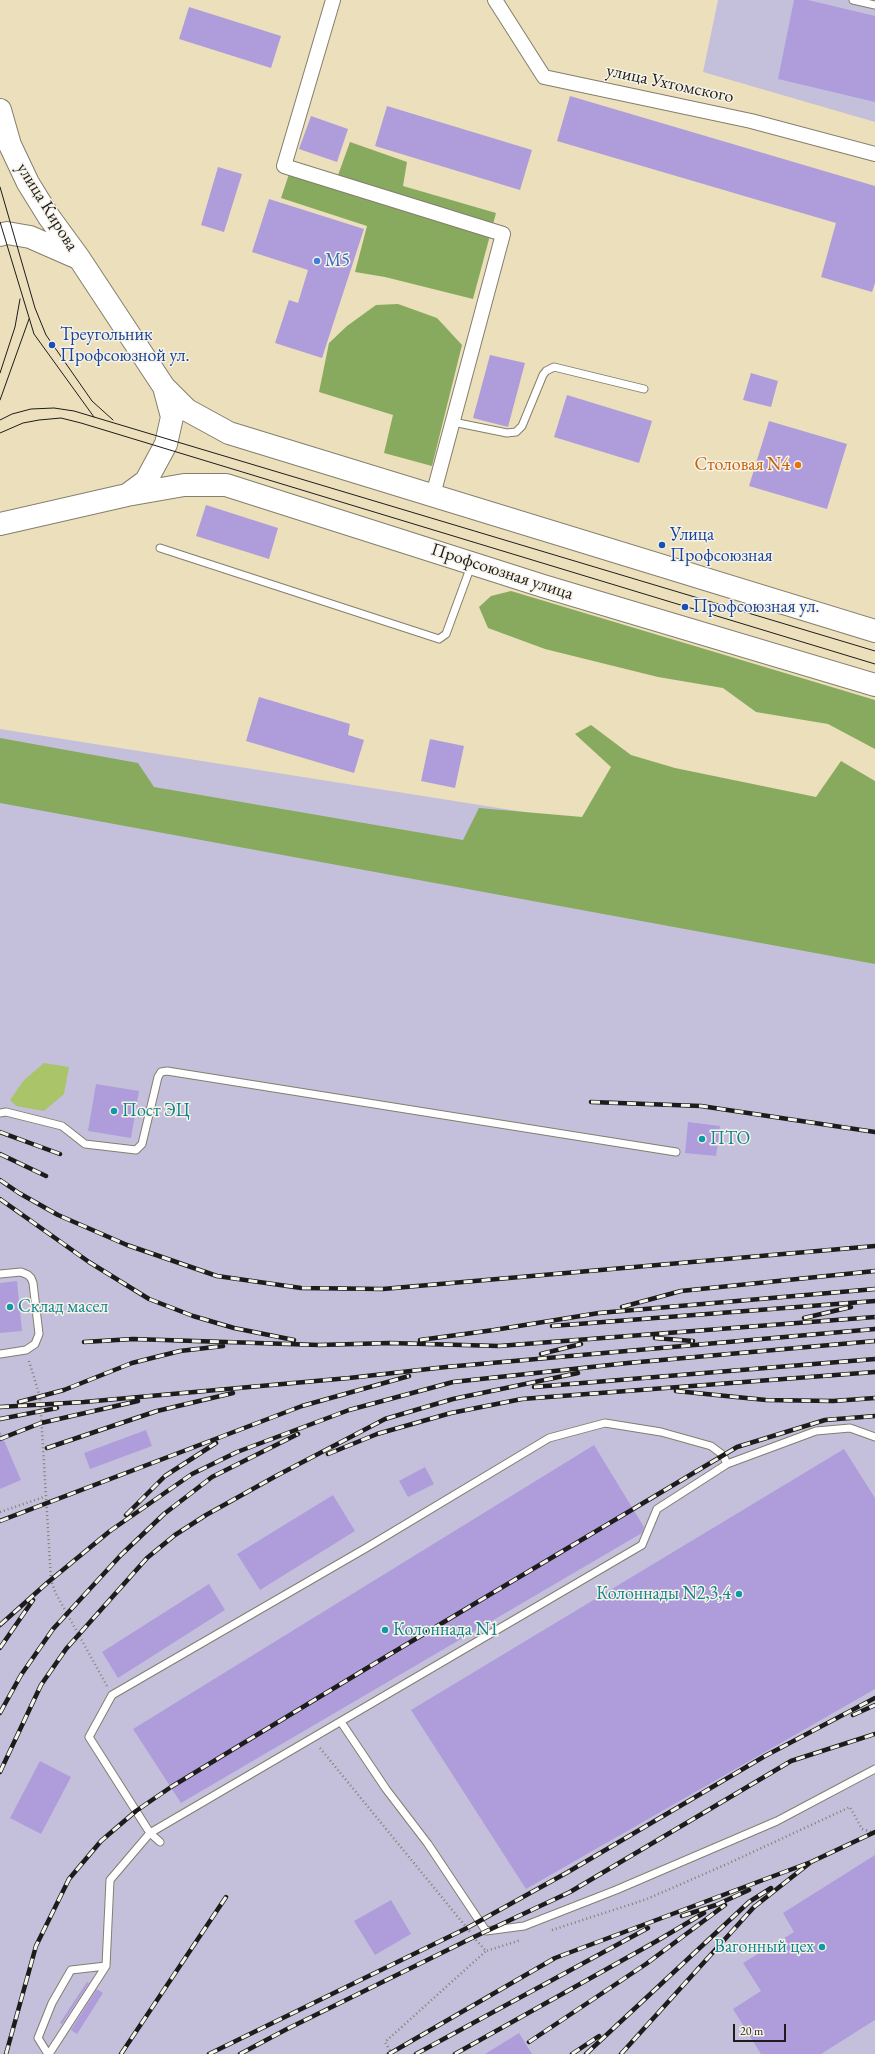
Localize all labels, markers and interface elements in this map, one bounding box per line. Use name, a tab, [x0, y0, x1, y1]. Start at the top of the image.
street label: улица Ухтомского	[604, 60, 736, 108]
street label: улица Кирова	[11, 159, 83, 255]
place label: М5	[325, 250, 350, 272]
marker: М5	[312, 256, 322, 266]
place label: Треугольник Профсоюзной ул.	[60, 324, 190, 366]
marker: Треугольник Профсоюзной ул.	[47, 340, 57, 350]
place label: Столовая N4	[694, 454, 790, 476]
marker: Столовая N4	[793, 460, 803, 470]
place label: Улица Профсоюзная	[670, 524, 773, 566]
street label: Профсоюзная улица	[428, 539, 576, 605]
marker: Улица Профсоюзная	[657, 540, 667, 550]
place label: Профсоюзная ул.	[693, 596, 819, 618]
marker: Профсоюзная ул.	[680, 602, 690, 612]
place label: Пост ЭЦ	[122, 1100, 190, 1122]
marker: Пост ЭЦ	[109, 1106, 119, 1116]
place label: ПТО	[710, 1128, 750, 1150]
marker: ПТО	[697, 1134, 707, 1144]
place label: Склад масел	[18, 1296, 108, 1318]
marker: Склад масел	[5, 1302, 15, 1312]
place label: Колоннады N2,3,4	[596, 1583, 731, 1605]
marker: Колоннады N2,3,4	[734, 1589, 744, 1599]
place label: Колоннада N1	[393, 1619, 498, 1641]
marker: Колоннада N1	[380, 1625, 390, 1635]
place label: Вагонный цех	[714, 1936, 814, 1958]
marker: Вагонный цех	[817, 1942, 827, 1952]
scale bar	[735, 2016, 788, 2042]
text: 20 m	[740, 2023, 763, 2039]

